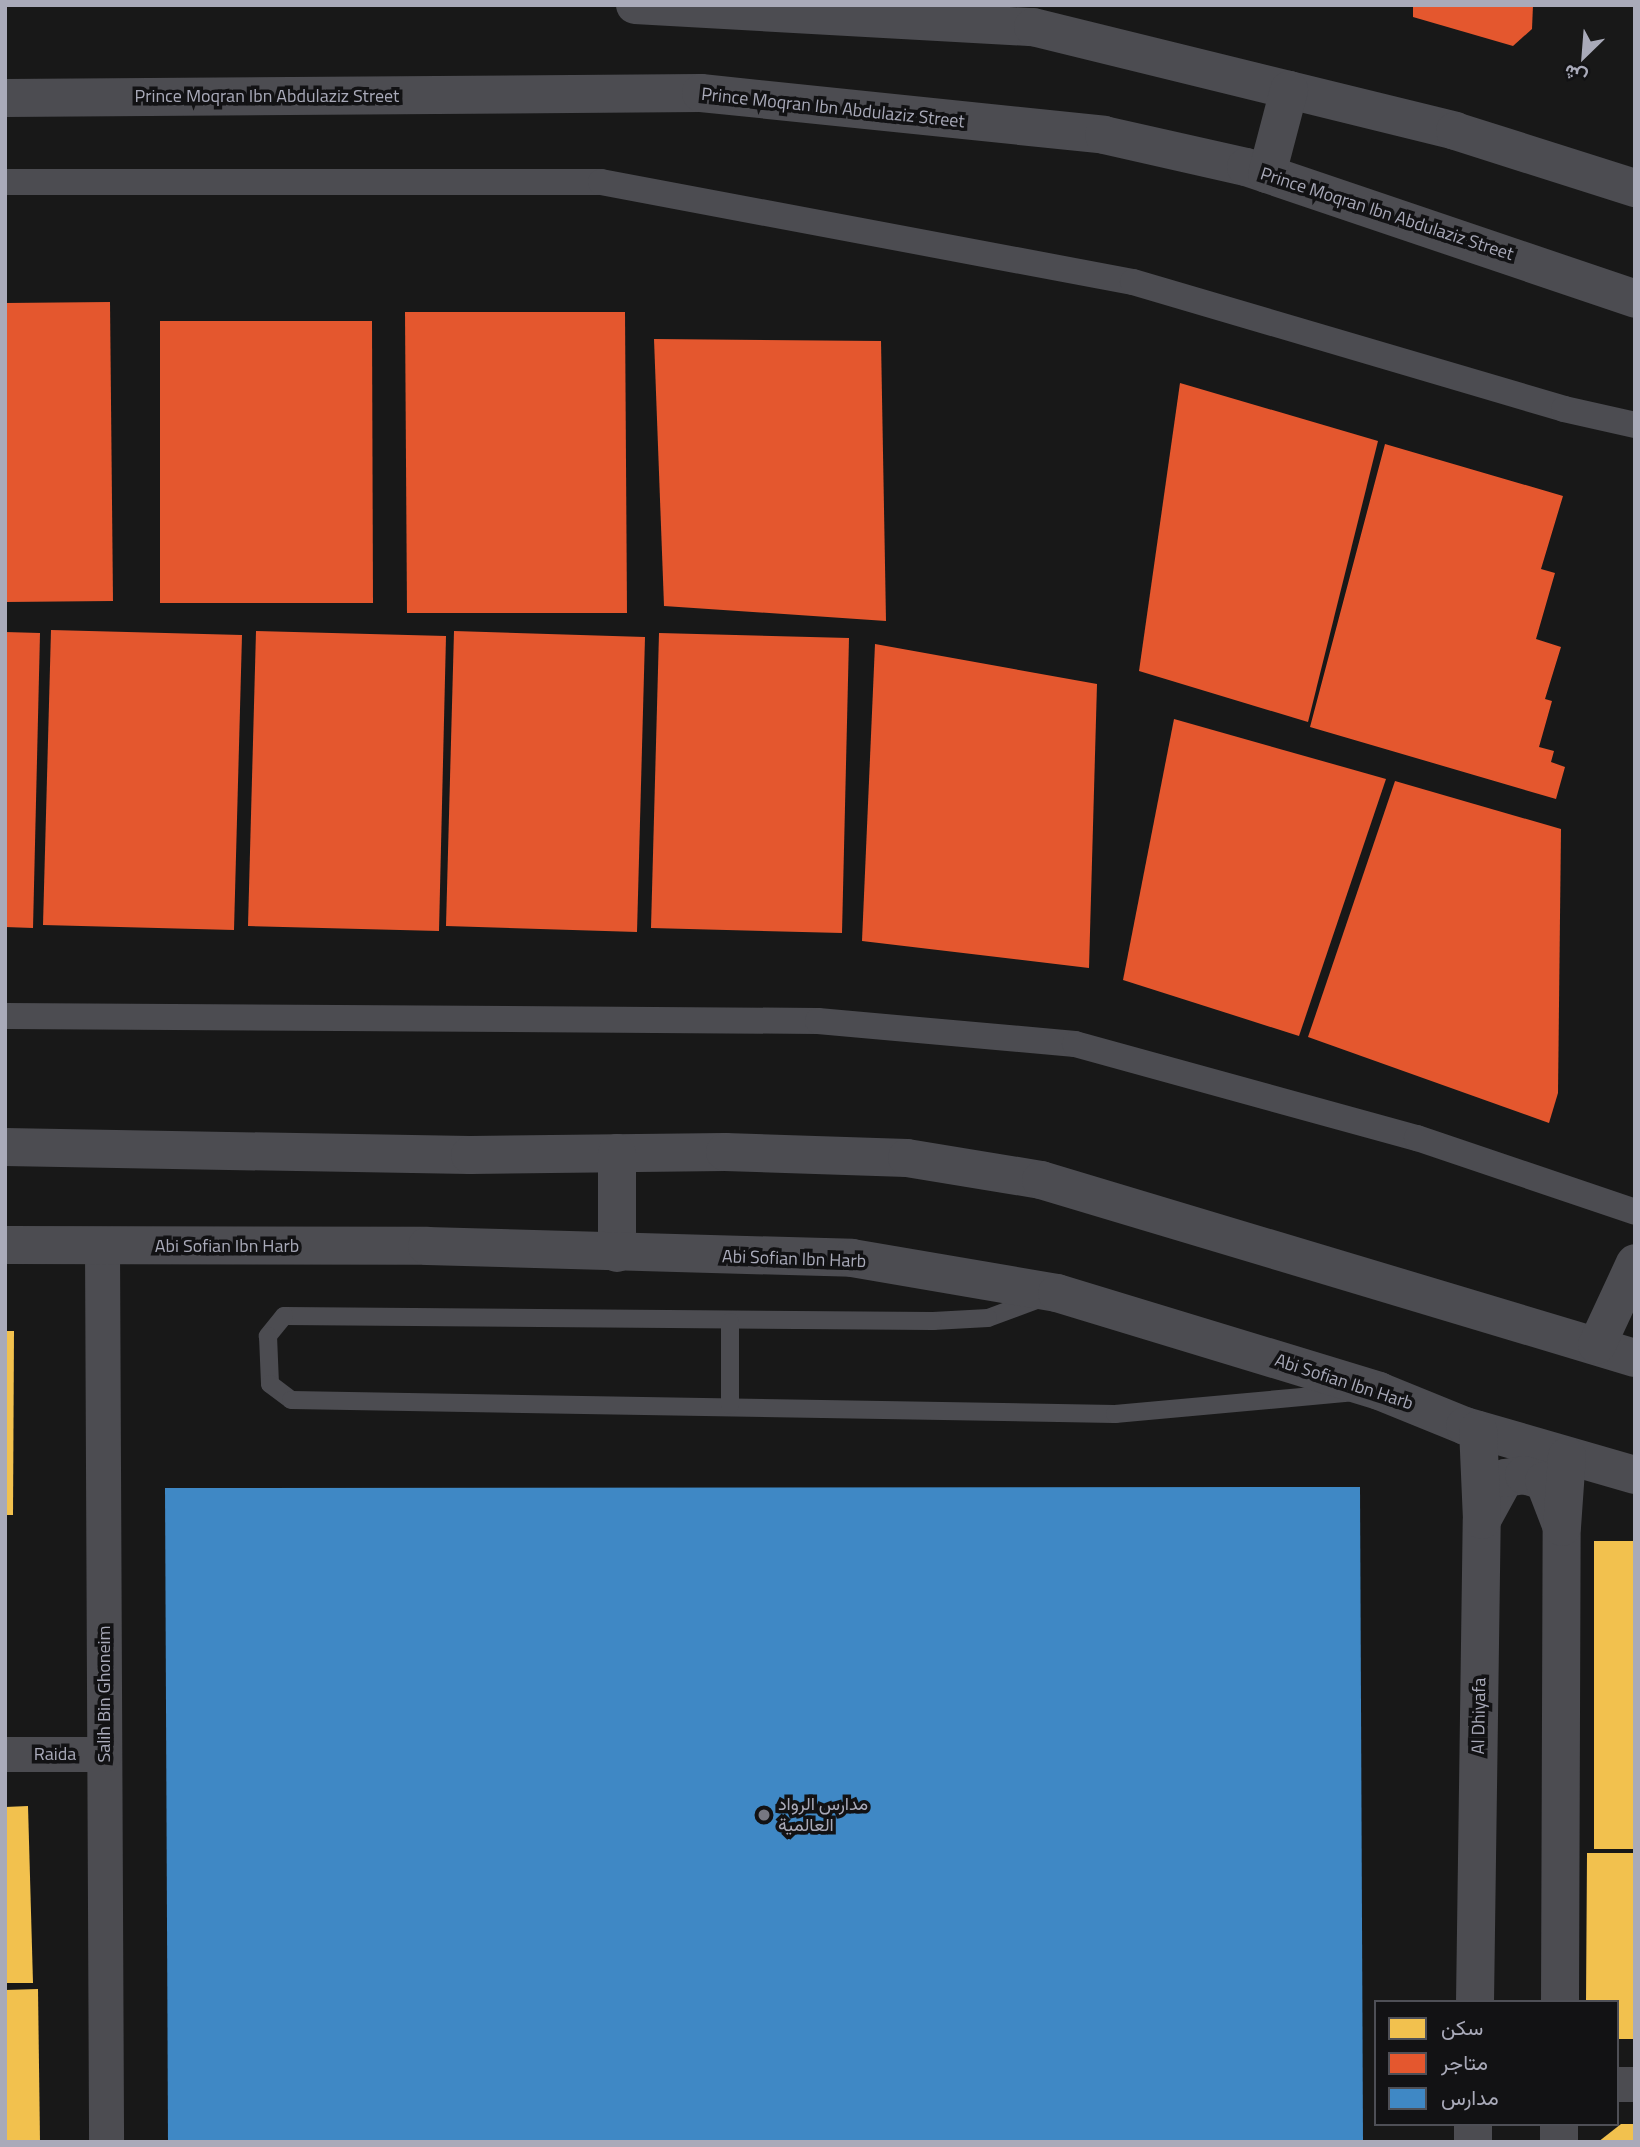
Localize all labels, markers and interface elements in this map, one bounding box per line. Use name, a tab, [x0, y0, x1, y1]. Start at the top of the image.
north arrow	[1549, 21, 1619, 91]
text: ش	[1558, 58, 1591, 93]
street label: Prince Moqran Ibn Abdulaziz Street	[700, 83, 966, 133]
street label: Prince Moqran Ibn Abdulaziz Street	[135, 85, 399, 107]
street label: Prince Moqran Ibn Abdulaziz Street	[1258, 163, 1516, 265]
street label: Abi Sofian Ibn Harb	[155, 1235, 299, 1257]
street label: Abi Sofian Ibn Harb	[722, 1246, 866, 1272]
street label: Abi Sofian Ibn Harb	[1272, 1349, 1416, 1415]
street label: Salih Bin Ghoneim	[93, 1625, 115, 1763]
street label: Al Dhiyafa	[1468, 1678, 1490, 1754]
street label: Raida	[34, 1743, 76, 1765]
place label: مدارس الرواد العالمية	[778, 1794, 868, 1836]
marker: مدارس الرواد العالمية	[756, 1807, 772, 1823]
legend	[1374, 2000, 1619, 2126]
text: سكن	[1441, 2011, 1483, 2043]
text: متاجر	[1441, 2046, 1488, 2078]
text: مدارس	[1441, 2081, 1499, 2113]

